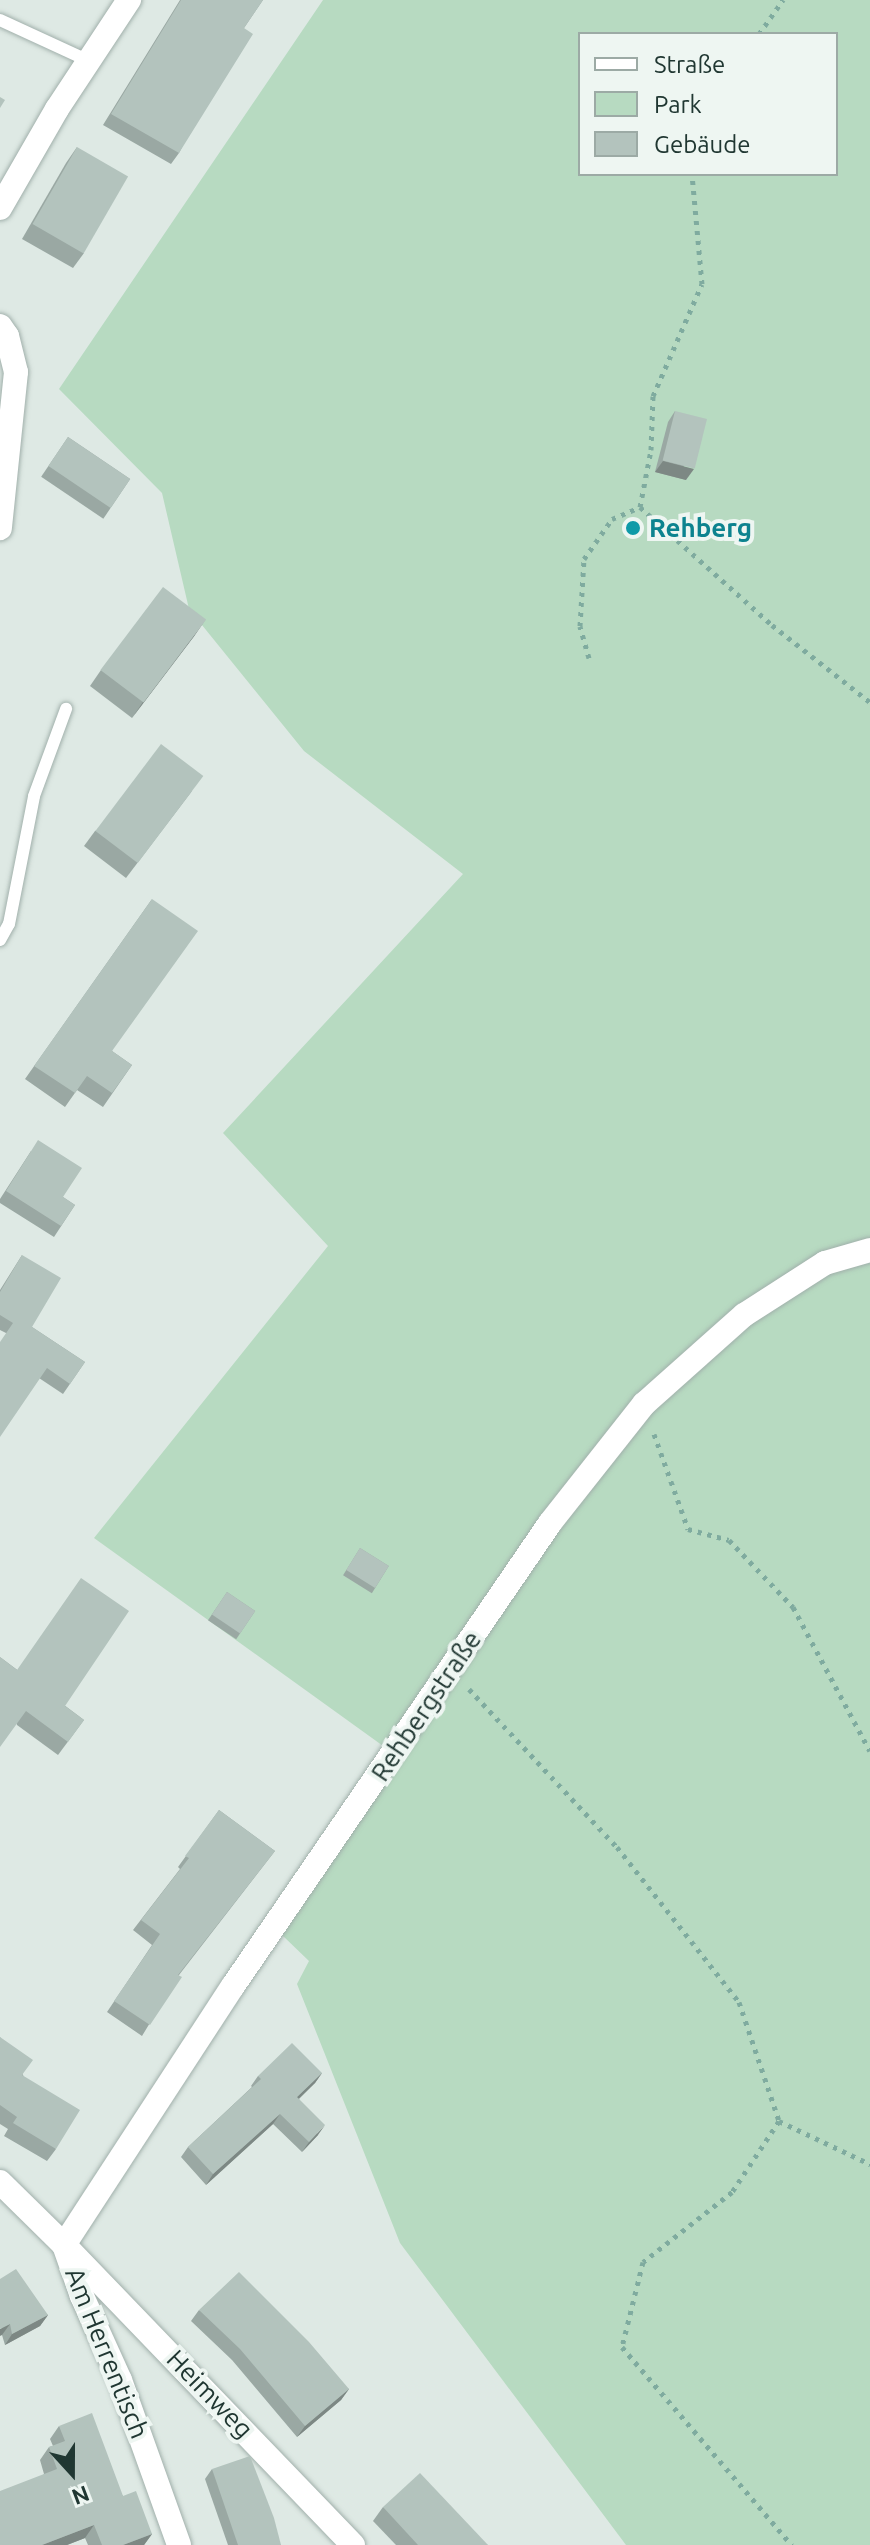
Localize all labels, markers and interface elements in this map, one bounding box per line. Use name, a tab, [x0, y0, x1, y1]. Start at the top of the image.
legend	[578, 32, 838, 176]
text: Straße	[654, 51, 725, 78]
text: Park	[654, 91, 702, 118]
text: Gebäude	[654, 131, 751, 158]
place label: Rehberg	[649, 512, 752, 544]
marker: Rehberg	[624, 519, 642, 537]
street label: Rehbergstraße	[364, 1625, 488, 1787]
street label: Am Herrentisch	[59, 2263, 155, 2443]
street label: Heimweg	[160, 2343, 260, 2445]
north arrow	[32, 2433, 112, 2513]
text: N	[69, 2481, 93, 2510]

